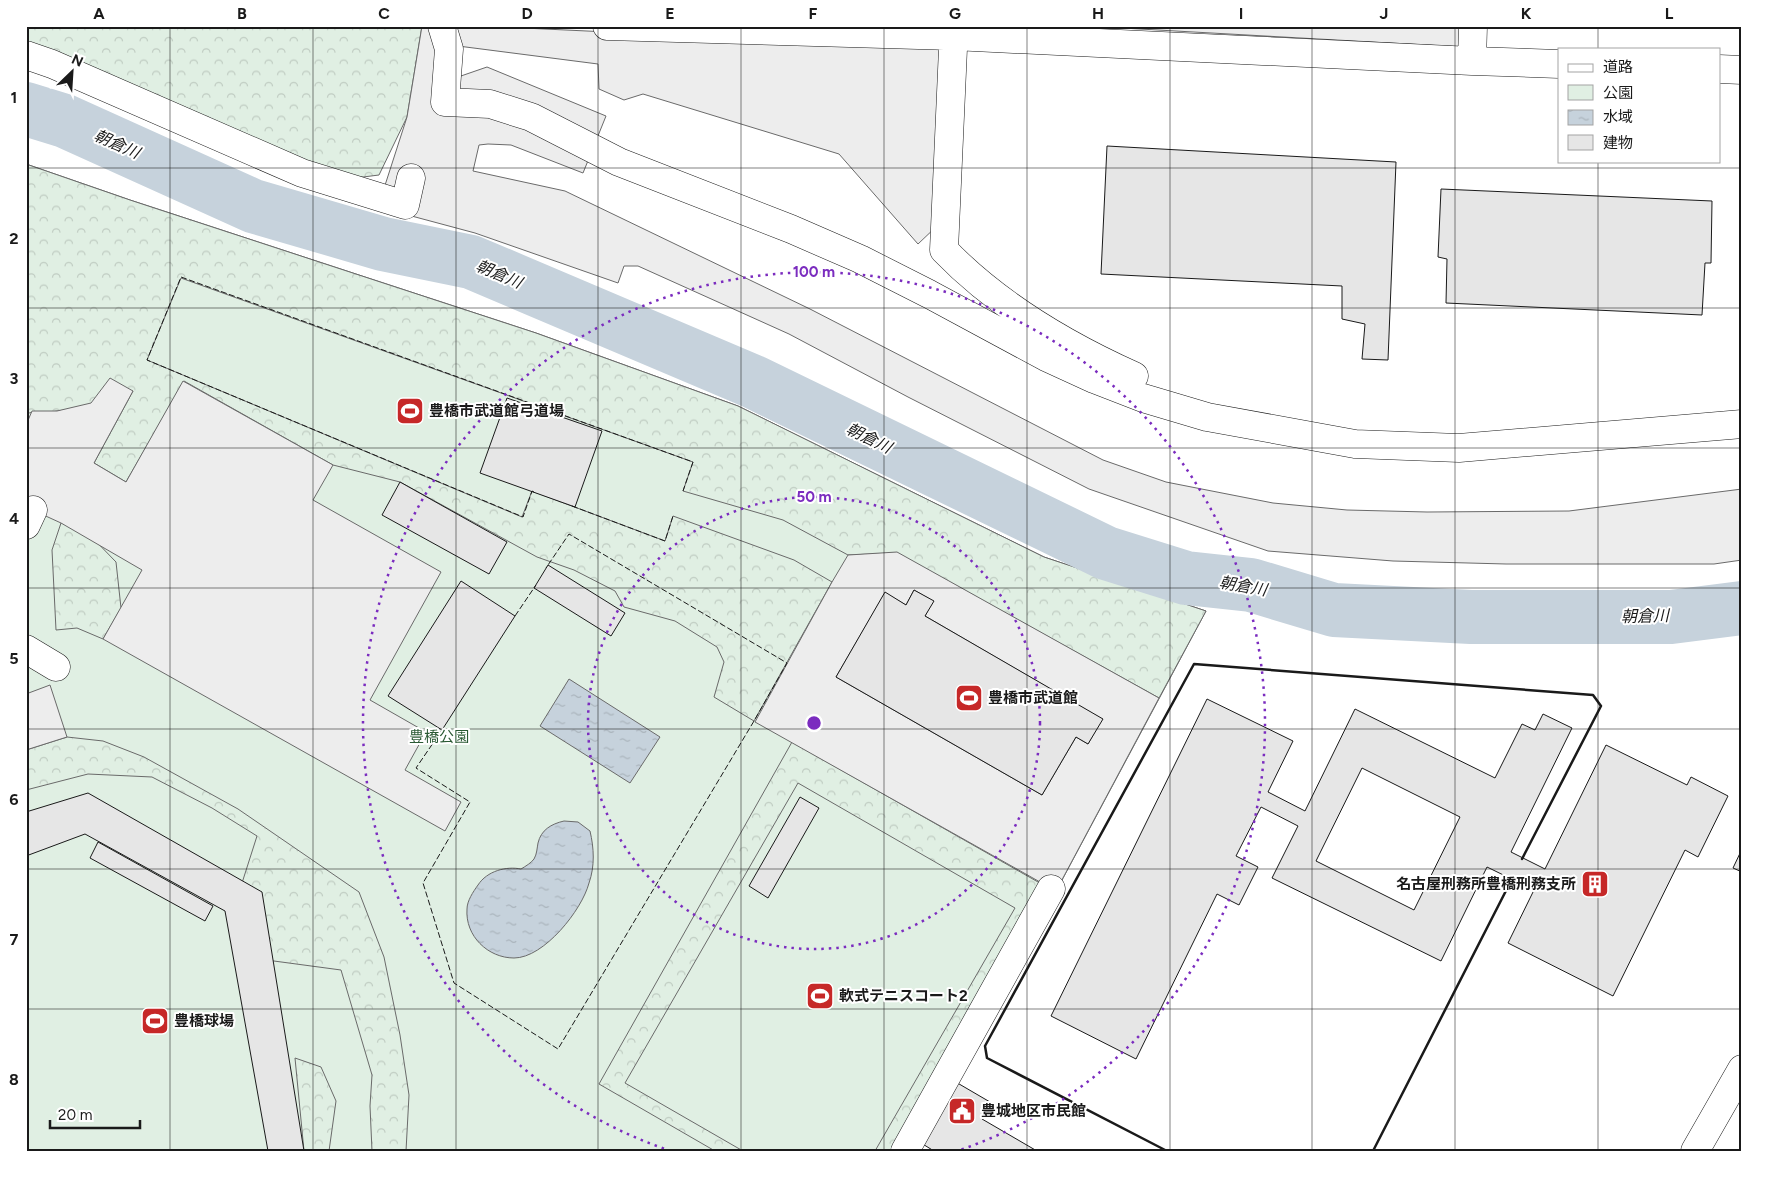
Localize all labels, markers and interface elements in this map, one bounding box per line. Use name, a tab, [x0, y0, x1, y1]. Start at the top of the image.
text: A	[93, 4, 105, 23]
text: B	[237, 4, 247, 23]
text: C	[378, 4, 390, 23]
text: D	[521, 4, 533, 23]
text: E	[665, 4, 675, 23]
text: F	[809, 4, 818, 23]
text: G	[949, 4, 961, 23]
text: H	[1092, 4, 1104, 23]
text: I	[1239, 4, 1243, 23]
text: J	[1380, 4, 1388, 23]
text: K	[1521, 4, 1532, 23]
text: L	[1665, 4, 1674, 23]
north arrow	[48, 48, 98, 98]
legend	[1558, 48, 1720, 162]
text: N	[69, 51, 86, 71]
text: 道路	[1603, 58, 1633, 76]
text: 公園	[1603, 84, 1633, 102]
text: 1	[11, 88, 17, 107]
text: 水域	[1603, 108, 1633, 126]
water label: 朝倉川	[91, 126, 145, 163]
text: 建物	[1603, 134, 1633, 152]
text: 2	[9, 229, 19, 248]
water label: 朝倉川	[473, 256, 527, 293]
text: 100 m	[793, 263, 835, 281]
text: 3	[10, 369, 19, 388]
sports icon: 豊橋市武道館弓道場	[395, 396, 425, 426]
place label: 豊橋市武道館弓道場	[429, 402, 564, 420]
water label: 朝倉川	[843, 419, 897, 458]
text: 50 m	[796, 488, 832, 506]
text: 4	[9, 509, 19, 528]
water label: 朝倉川	[1218, 572, 1270, 600]
water label: 朝倉川	[1621, 606, 1671, 626]
text: 5	[9, 649, 19, 668]
sports icon: 豊橋市武道館	[954, 683, 984, 713]
place label: 豊橋市武道館	[988, 689, 1078, 707]
centre of rings	[805, 714, 823, 732]
park label: 豊橋公園	[409, 728, 469, 746]
text: 6	[9, 790, 19, 809]
building icon: 名古屋刑務所豊橋刑務支所	[1580, 869, 1610, 899]
place label: 名古屋刑務所豊橋刑務支所	[1396, 875, 1576, 893]
text: 7	[10, 930, 19, 949]
sports icon: 軟式テニスコート2	[805, 981, 835, 1011]
place label: 軟式テニスコート2	[839, 987, 968, 1005]
sports icon: 豊橋球場	[140, 1006, 170, 1036]
place label: 豊橋球場	[174, 1012, 234, 1030]
text: 8	[9, 1070, 19, 1089]
public building icon: 豊城地区市民館	[947, 1096, 977, 1126]
scale bar	[50, 1097, 140, 1129]
place label: 豊城地区市民館	[981, 1102, 1086, 1120]
text: 20 m	[58, 1106, 92, 1124]

